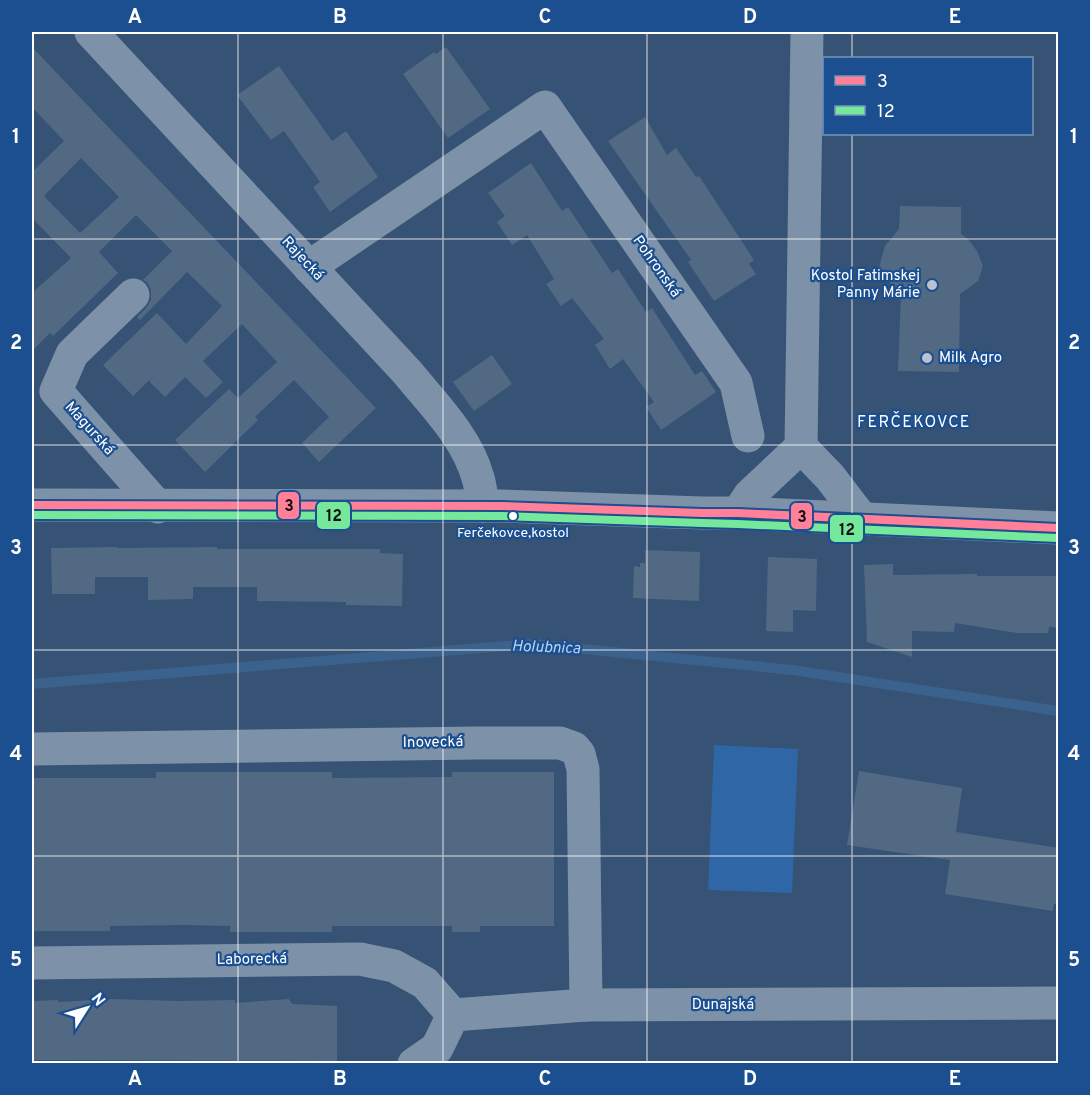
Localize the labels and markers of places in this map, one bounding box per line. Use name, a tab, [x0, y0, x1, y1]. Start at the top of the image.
place label: Kostol Fatimskej Panny Márie	[811, 267, 920, 303]
marker: Kostol Fatimskej Panny Márie	[925, 278, 939, 292]
place label: Milk Agro	[939, 349, 1002, 368]
marker: Milk Agro	[920, 351, 934, 365]
marker: Ferčekovce,kostol	[507, 510, 519, 522]
place label: Ferčekovce,kostol	[457, 525, 569, 542]

